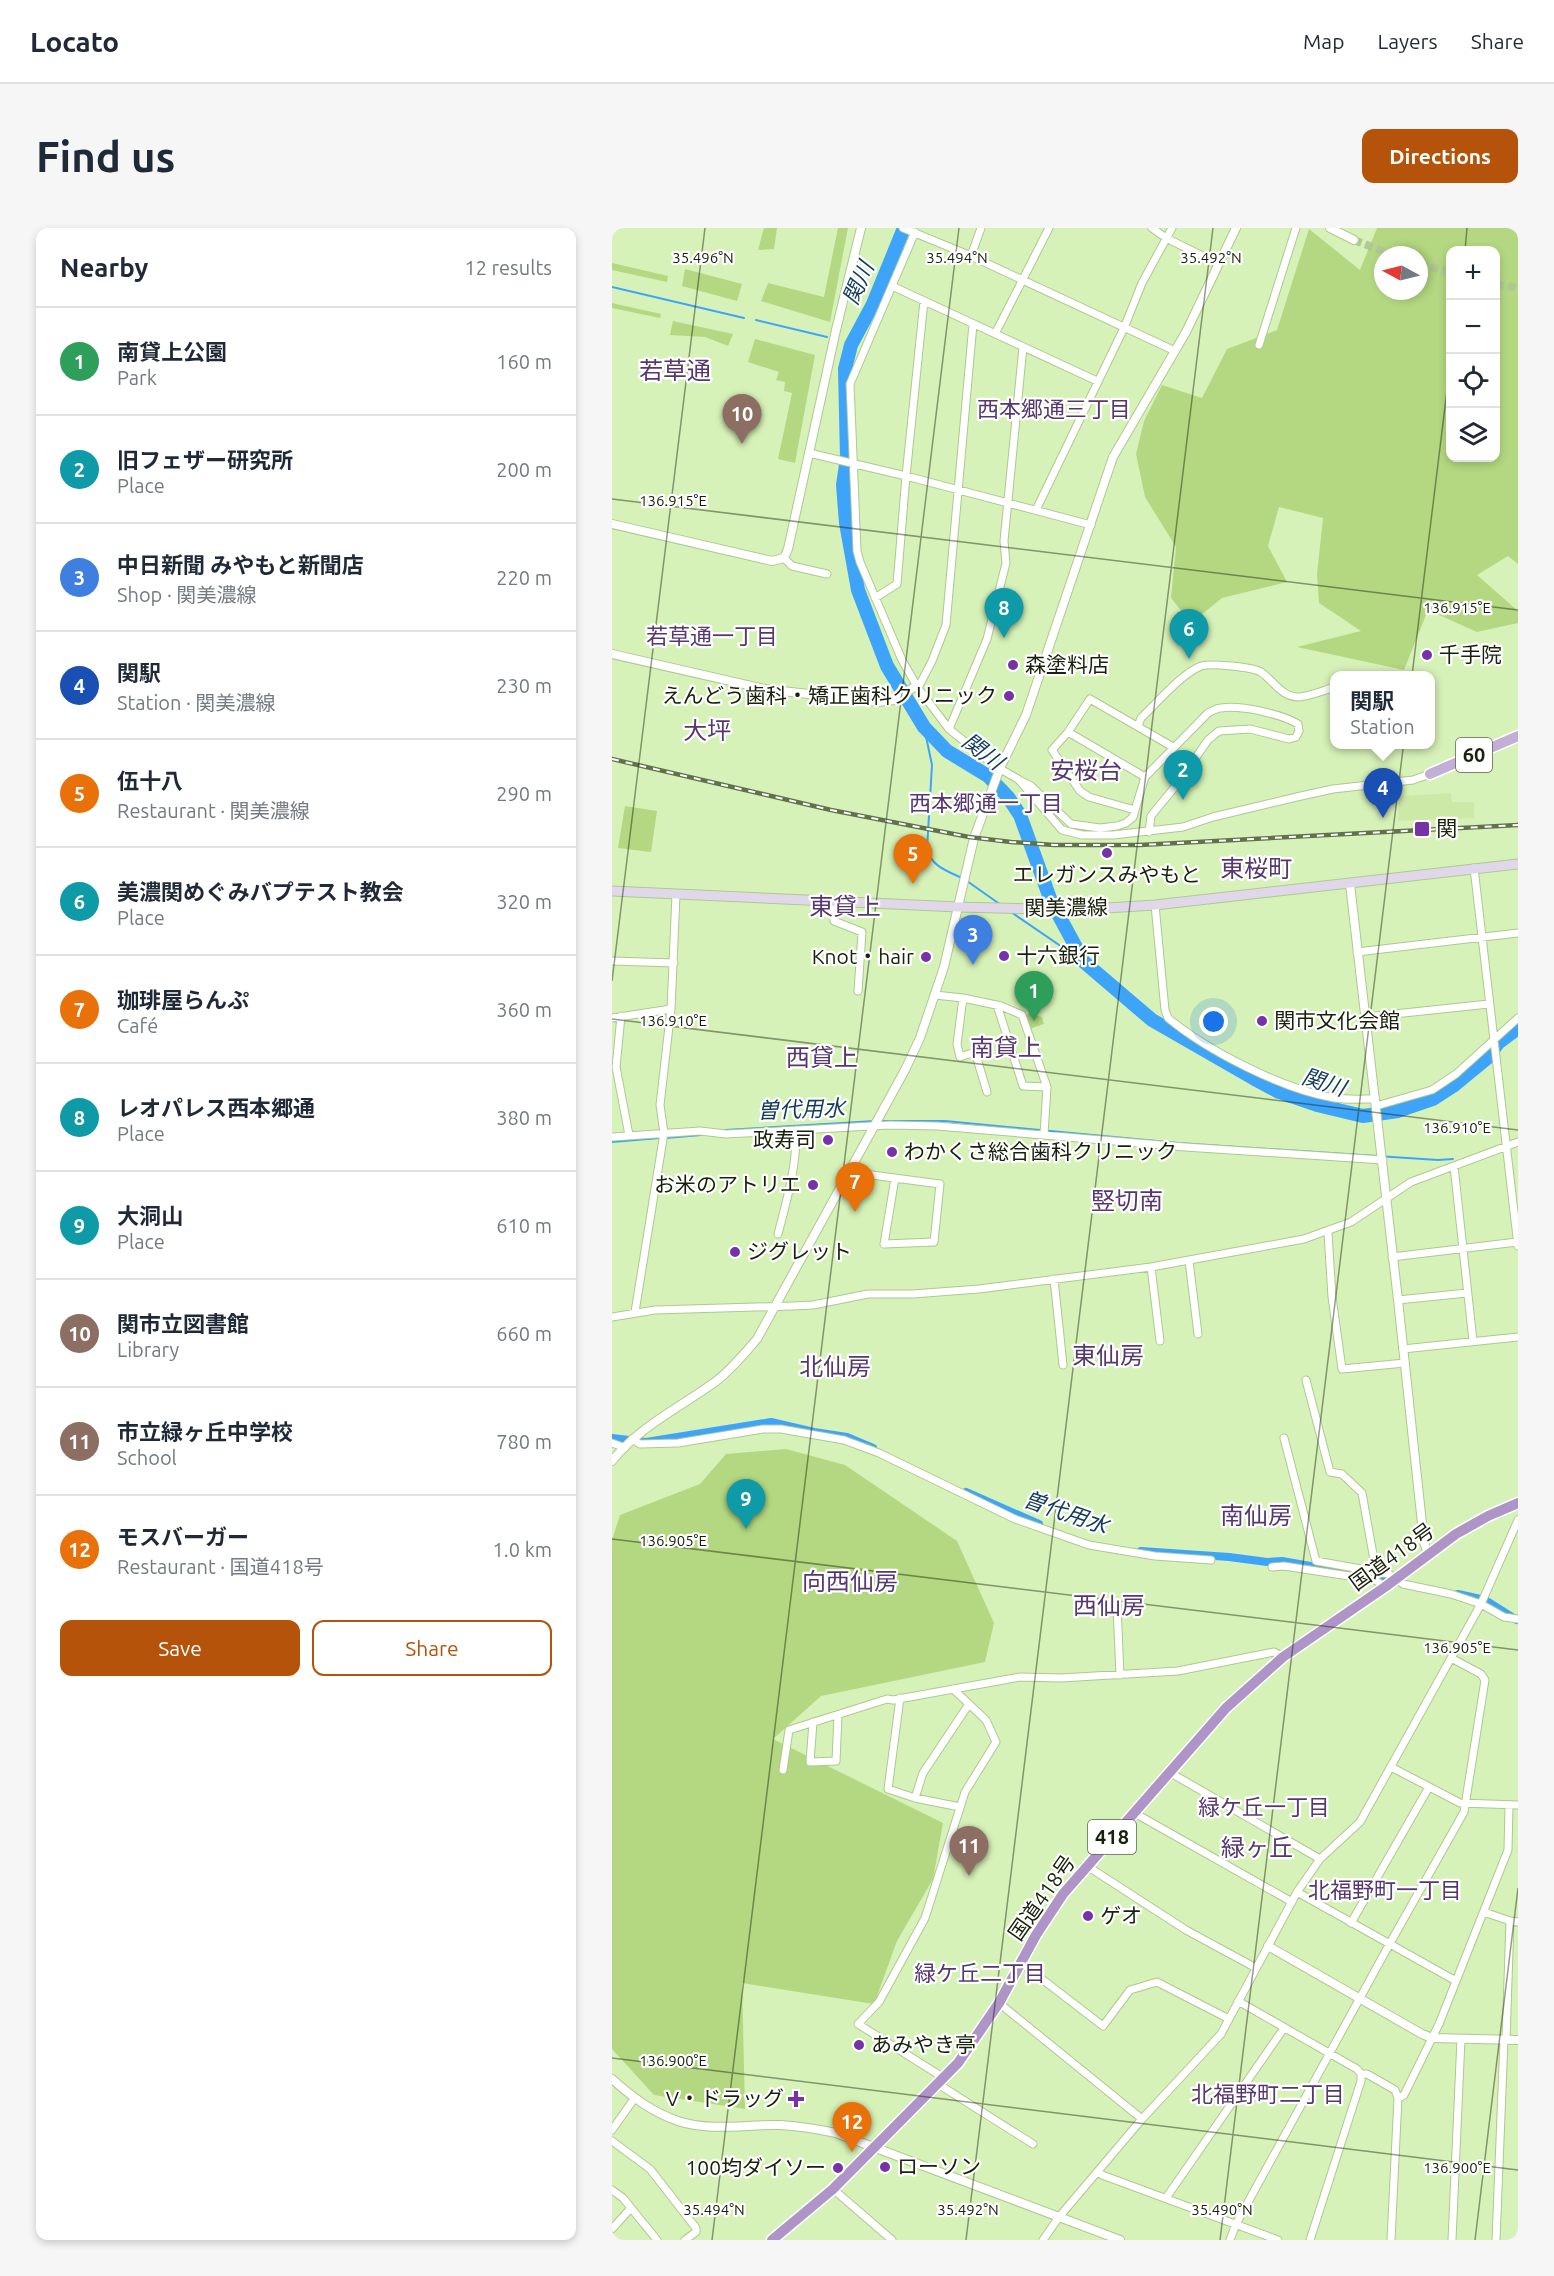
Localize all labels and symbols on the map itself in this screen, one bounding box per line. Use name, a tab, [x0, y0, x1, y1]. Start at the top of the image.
north arrow	[1374, 246, 1428, 300]
text: 35.496°N	[672, 249, 734, 266]
text: 35.494°N	[926, 249, 988, 266]
text: 35.492°N	[1180, 249, 1242, 266]
water label: 関川	[837, 256, 879, 308]
district label: 若草通	[639, 357, 711, 384]
pin: 10	[722, 394, 762, 444]
district label: 西本郷通三丁目	[977, 396, 1131, 421]
text: 136.915°E	[639, 492, 707, 509]
pin: 8	[984, 588, 1024, 638]
text: 136.915°E	[1423, 599, 1491, 616]
pin: 6	[1170, 610, 1208, 659]
district label: 若草通一丁目	[646, 623, 778, 648]
place label: 千手院	[1439, 642, 1502, 666]
marker: 千手院	[1420, 648, 1434, 662]
place label: 森塗料店	[1025, 652, 1109, 676]
marker: 森塗料店	[1006, 658, 1020, 672]
place label: えんどう歯科・矯正歯科クリニック	[662, 683, 997, 707]
marker: えんどう歯科・矯正歯科クリニック	[1002, 689, 1016, 703]
district label: 大坪	[683, 717, 731, 744]
water label: 関川	[958, 727, 1010, 775]
road number: 60	[1456, 738, 1492, 772]
pin: 2	[1164, 750, 1202, 800]
district label: 安桜台	[1050, 757, 1122, 784]
pin: 4	[1364, 768, 1402, 818]
district label: 西本郷通一丁目	[909, 790, 1063, 815]
place label: 関	[1436, 816, 1457, 840]
marker: 関	[1413, 820, 1431, 838]
pin: 5	[894, 834, 932, 884]
marker: エレガンスみやもと	[1100, 846, 1114, 860]
district label: 東桜町	[1220, 855, 1292, 882]
place label: エレガンスみやもと	[1013, 862, 1201, 886]
district label: 東貸上	[809, 893, 881, 920]
street label: 関美濃線	[1024, 894, 1108, 920]
pin: 3	[954, 916, 992, 965]
place label: 十六銀行	[1016, 943, 1100, 967]
place label: Knot・hair	[812, 944, 914, 968]
marker: 十六銀行	[997, 949, 1011, 963]
marker: Knot・hair	[919, 950, 933, 964]
pin: 1	[1014, 972, 1054, 1021]
your location	[1199, 1007, 1228, 1036]
place label: 関市文化会館	[1274, 1008, 1400, 1032]
text: 136.910°E	[639, 1012, 707, 1029]
marker: 関市文化会館	[1255, 1014, 1269, 1028]
district label: 南貸上	[970, 1034, 1042, 1061]
district label: 西貸上	[786, 1044, 858, 1071]
water label: 関川	[1299, 1063, 1351, 1101]
water label: 曽代用水	[757, 1094, 847, 1123]
text: 136.910°E	[1423, 1119, 1491, 1136]
place label: 政寿司	[753, 1127, 816, 1151]
marker: 政寿司	[821, 1133, 835, 1147]
place label: わかくさ総合歯科クリニック	[904, 1139, 1177, 1163]
marker: わかくさ総合歯科クリニック	[885, 1145, 899, 1159]
pin: 7	[836, 1162, 874, 1212]
place label: お米のアトリエ	[654, 1172, 801, 1196]
marker: お米のアトリエ	[806, 1178, 820, 1192]
district label: 竪切南	[1091, 1187, 1163, 1214]
place label: ジグレット	[747, 1239, 852, 1263]
marker: ジグレット	[728, 1245, 742, 1259]
district label: 東仙房	[1072, 1342, 1144, 1369]
district label: 北仙房	[799, 1353, 871, 1380]
pin: 9	[726, 1480, 766, 1529]
water label: 曽代用水	[1020, 1485, 1114, 1538]
district label: 南仙房	[1220, 1502, 1292, 1529]
street label: 国道418号	[1344, 1518, 1438, 1595]
text: 136.905°E	[639, 1532, 707, 1549]
district label: 向西仙房	[802, 1568, 898, 1595]
district label: 西仙房	[1073, 1592, 1145, 1619]
text: 136.905°E	[1423, 1639, 1491, 1656]
district label: 緑ケ丘一丁目	[1198, 1794, 1330, 1819]
road number: 418	[1088, 1820, 1136, 1854]
pin: 11	[950, 1826, 988, 1876]
district label: 緑ヶ丘	[1221, 1834, 1293, 1861]
street label: 国道418号	[1003, 1850, 1079, 1945]
district label: 北福野町一丁目	[1308, 1877, 1462, 1902]
place label: ゲオ	[1100, 1903, 1142, 1927]
marker: ゲオ	[1081, 1909, 1095, 1923]
district label: 緑ケ丘二丁目	[914, 1960, 1046, 1985]
place label: あみやき亭	[871, 2032, 976, 2056]
marker: あみやき亭	[852, 2038, 866, 2052]
text: 136.900°E	[639, 2052, 707, 2069]
district label: 北福野町二丁目	[1191, 2081, 1345, 2106]
place label: V・ドラッグ	[666, 2086, 784, 2110]
marker: V・ドラッグ	[789, 2092, 803, 2106]
pin: 12	[832, 2102, 872, 2152]
place label: ローソン	[897, 2154, 981, 2178]
place label: 100均ダイソー	[685, 2155, 826, 2179]
text: 136.900°E	[1423, 2159, 1491, 2176]
marker: ローソン	[878, 2160, 892, 2174]
marker: 100均ダイソー	[831, 2161, 845, 2175]
text: 35.494°N	[683, 2201, 745, 2218]
text: 35.492°N	[937, 2201, 999, 2218]
text: 35.490°N	[1191, 2201, 1253, 2218]

